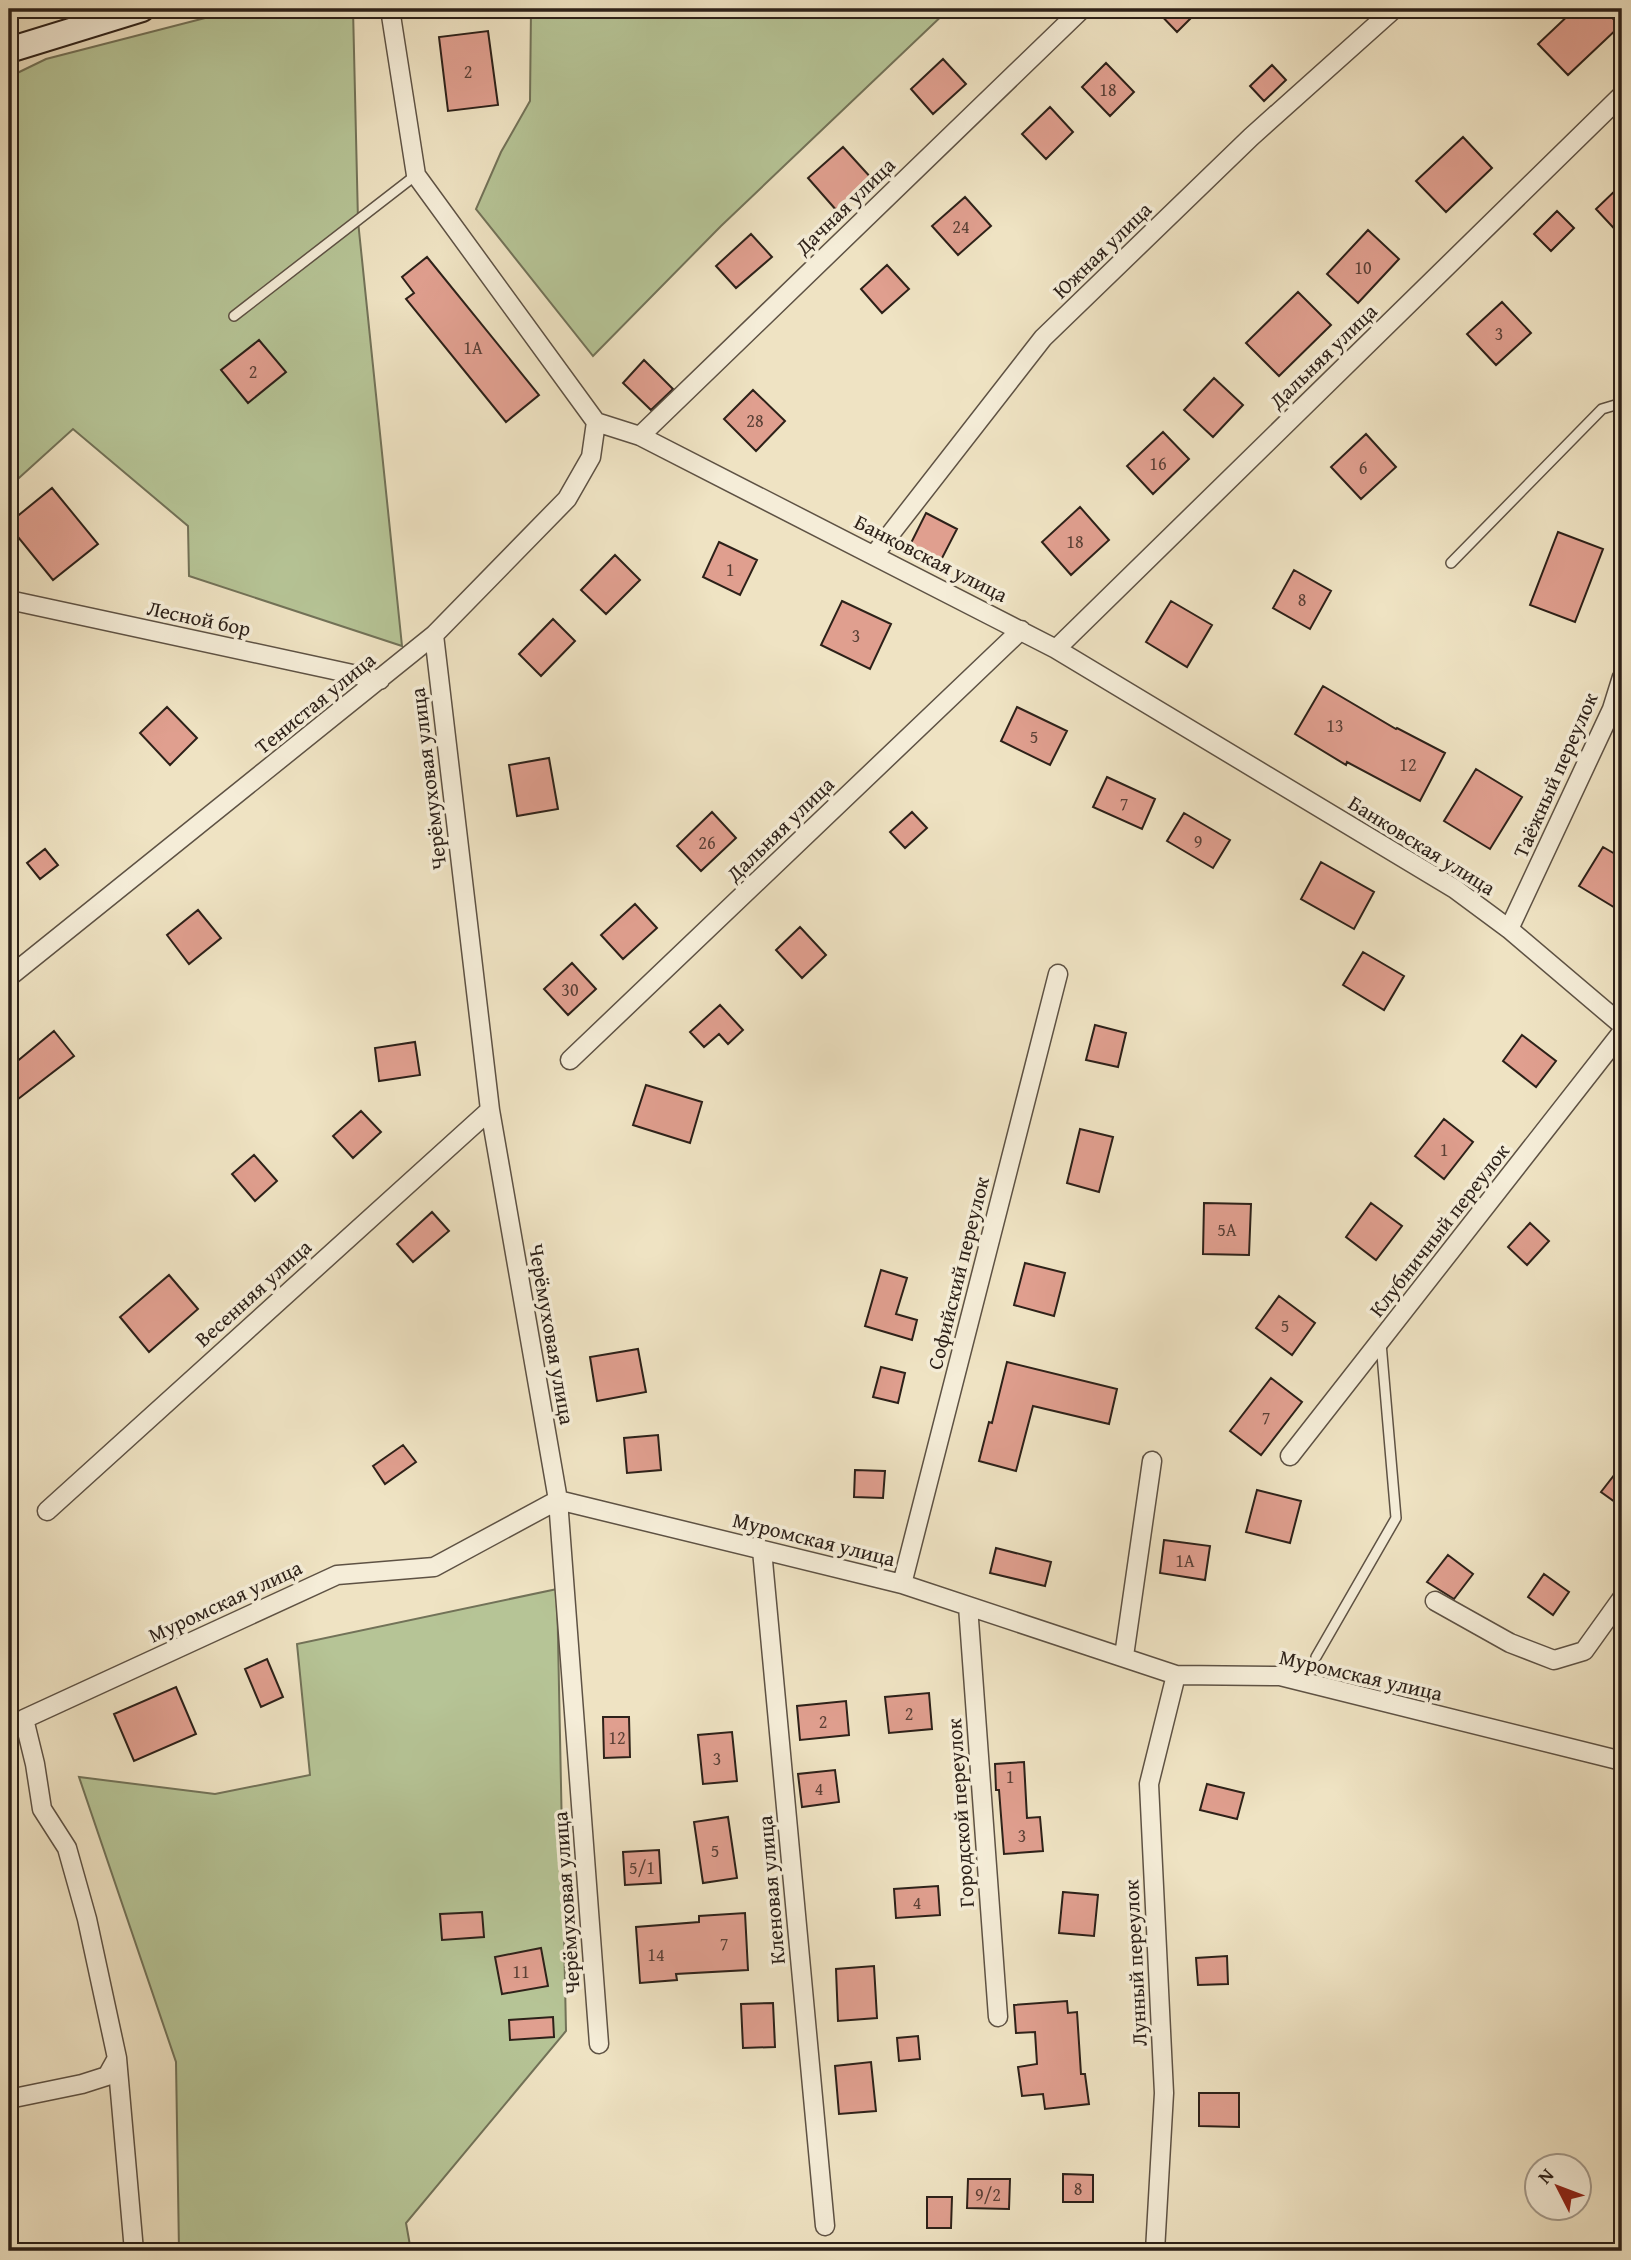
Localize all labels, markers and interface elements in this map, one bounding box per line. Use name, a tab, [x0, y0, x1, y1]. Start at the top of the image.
house number: 2	[464, 58, 472, 85]
house number: 18	[1099, 76, 1117, 103]
street label: Дачная улица	[787, 150, 902, 263]
street label: Южная улица	[1045, 195, 1159, 305]
house number: 24	[952, 213, 970, 240]
house number: 10	[1354, 254, 1372, 281]
street label: Дальняя улица	[1261, 296, 1384, 416]
house number: 3	[1495, 320, 1503, 347]
house number: 1А	[463, 334, 483, 361]
house number: 2	[249, 358, 257, 385]
house number: 28	[746, 407, 764, 434]
house number: 16	[1149, 450, 1167, 477]
house number: 6	[1359, 454, 1367, 481]
street label: Банковская улица	[849, 506, 1013, 610]
house number: 18	[1066, 528, 1084, 555]
house number: 1	[726, 556, 734, 583]
house number: 8	[1298, 586, 1306, 613]
street label: Лесной бор	[144, 592, 254, 644]
house number: 3	[852, 622, 860, 649]
street label: Тенистая улица	[248, 644, 382, 762]
street label: Черёмуховая улица	[401, 686, 455, 872]
street label: Таёжный переулок	[1505, 687, 1605, 863]
house number: 13	[1326, 712, 1344, 739]
house number: 5	[1030, 723, 1038, 750]
house number: 12	[1399, 751, 1417, 778]
street label: Дальняя улица	[718, 769, 841, 889]
street label: Банковская улица	[1342, 787, 1502, 903]
house number: 7	[1120, 790, 1128, 817]
house number: 9	[1194, 828, 1202, 855]
house number: 26	[698, 829, 716, 856]
house number: 30	[561, 976, 579, 1003]
house number: 1	[1440, 1136, 1448, 1163]
street label: Клубничный переулок	[1361, 1137, 1517, 1323]
street label: Софийский переулок	[919, 1173, 997, 1373]
house number: 5А	[1217, 1216, 1237, 1243]
street label: Весенняя улица	[188, 1232, 318, 1354]
street label: Черёмуховая улица	[521, 1241, 583, 1427]
house number: 5	[1281, 1312, 1289, 1339]
house number: 7	[1262, 1404, 1270, 1431]
street label: Муромская улица	[729, 1504, 899, 1574]
house number: 1А	[1175, 1547, 1195, 1574]
street label: Муромская улица	[143, 1552, 307, 1650]
street label: Муромская улица	[1276, 1641, 1446, 1709]
house number: 2	[905, 1700, 913, 1727]
house number: 2	[819, 1708, 827, 1735]
street label: Городской переулок	[938, 1717, 982, 1909]
house number: 12	[608, 1724, 626, 1751]
house number: 3	[713, 1745, 721, 1772]
house number: 1	[1006, 1763, 1014, 1790]
house number: 4	[815, 1775, 823, 1802]
street label: Черёмуховая улица	[544, 1811, 588, 1995]
street label: Кленовая улица	[749, 1814, 793, 1966]
house number: 3	[1018, 1822, 1026, 1849]
house number: 5	[711, 1837, 719, 1864]
house number: 5/1	[629, 1854, 655, 1881]
street label: Лунный переулок	[1115, 1879, 1155, 2047]
house number: 4	[913, 1889, 921, 1916]
house number: 7	[720, 1930, 728, 1957]
house number: 14	[647, 1941, 665, 1968]
house number: 11	[512, 1958, 530, 1985]
north arrow	[1522, 2152, 1592, 2222]
text: N	[1531, 2161, 1560, 2190]
house number: 8	[1074, 2175, 1082, 2202]
house number: 9/2	[975, 2181, 1001, 2208]

